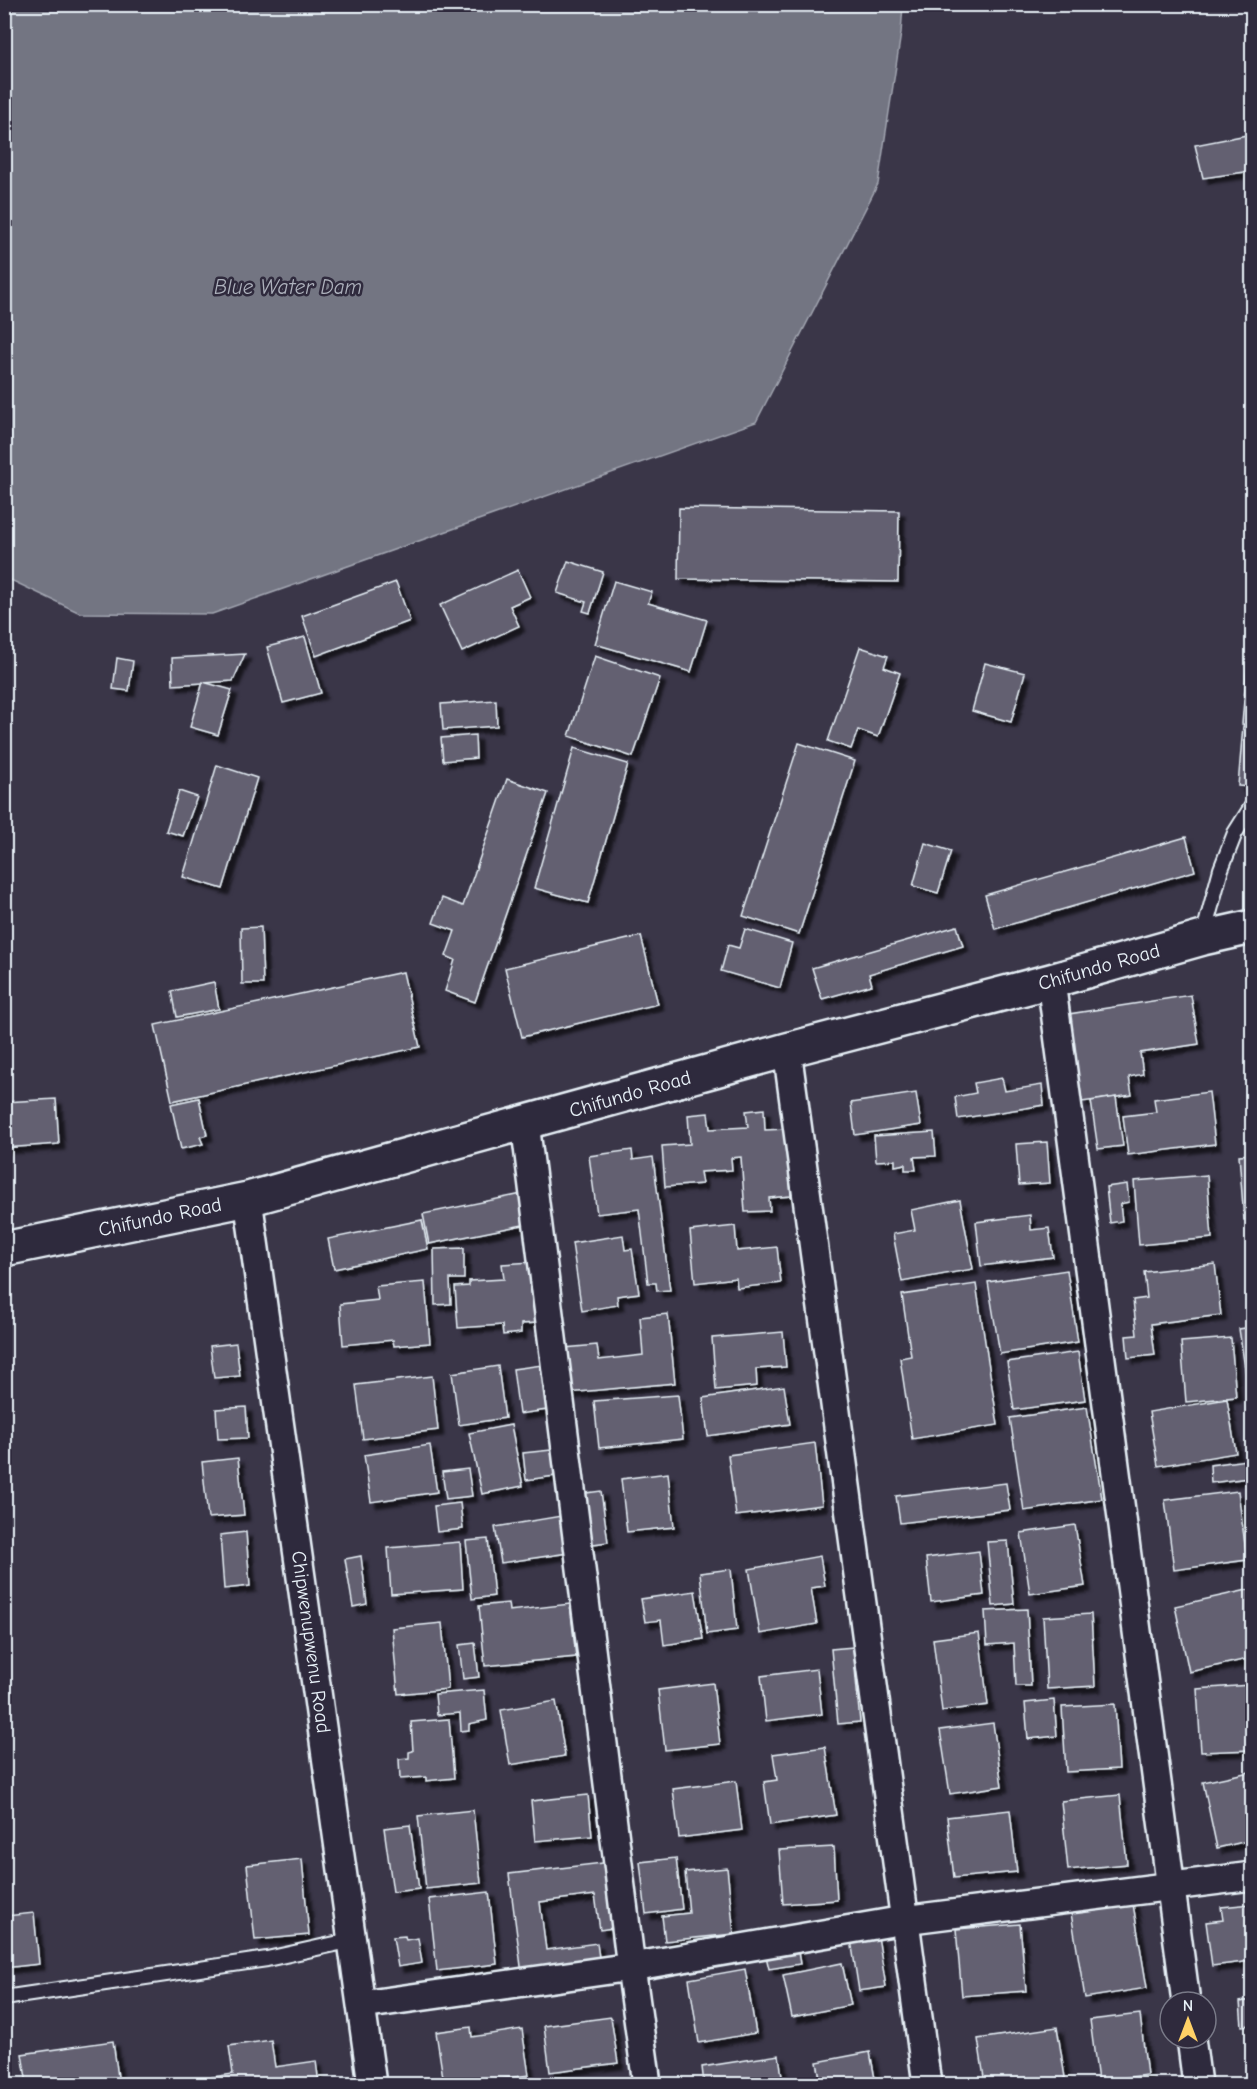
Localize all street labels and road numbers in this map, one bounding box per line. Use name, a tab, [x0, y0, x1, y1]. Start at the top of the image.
street label: Chifundo Road	[1036, 939, 1162, 995]
street label: Chifundo Road	[567, 1066, 693, 1122]
street label: Chifundo Road	[96, 1193, 224, 1241]
street label: Chipwenupwenu Road	[287, 1549, 335, 1735]

